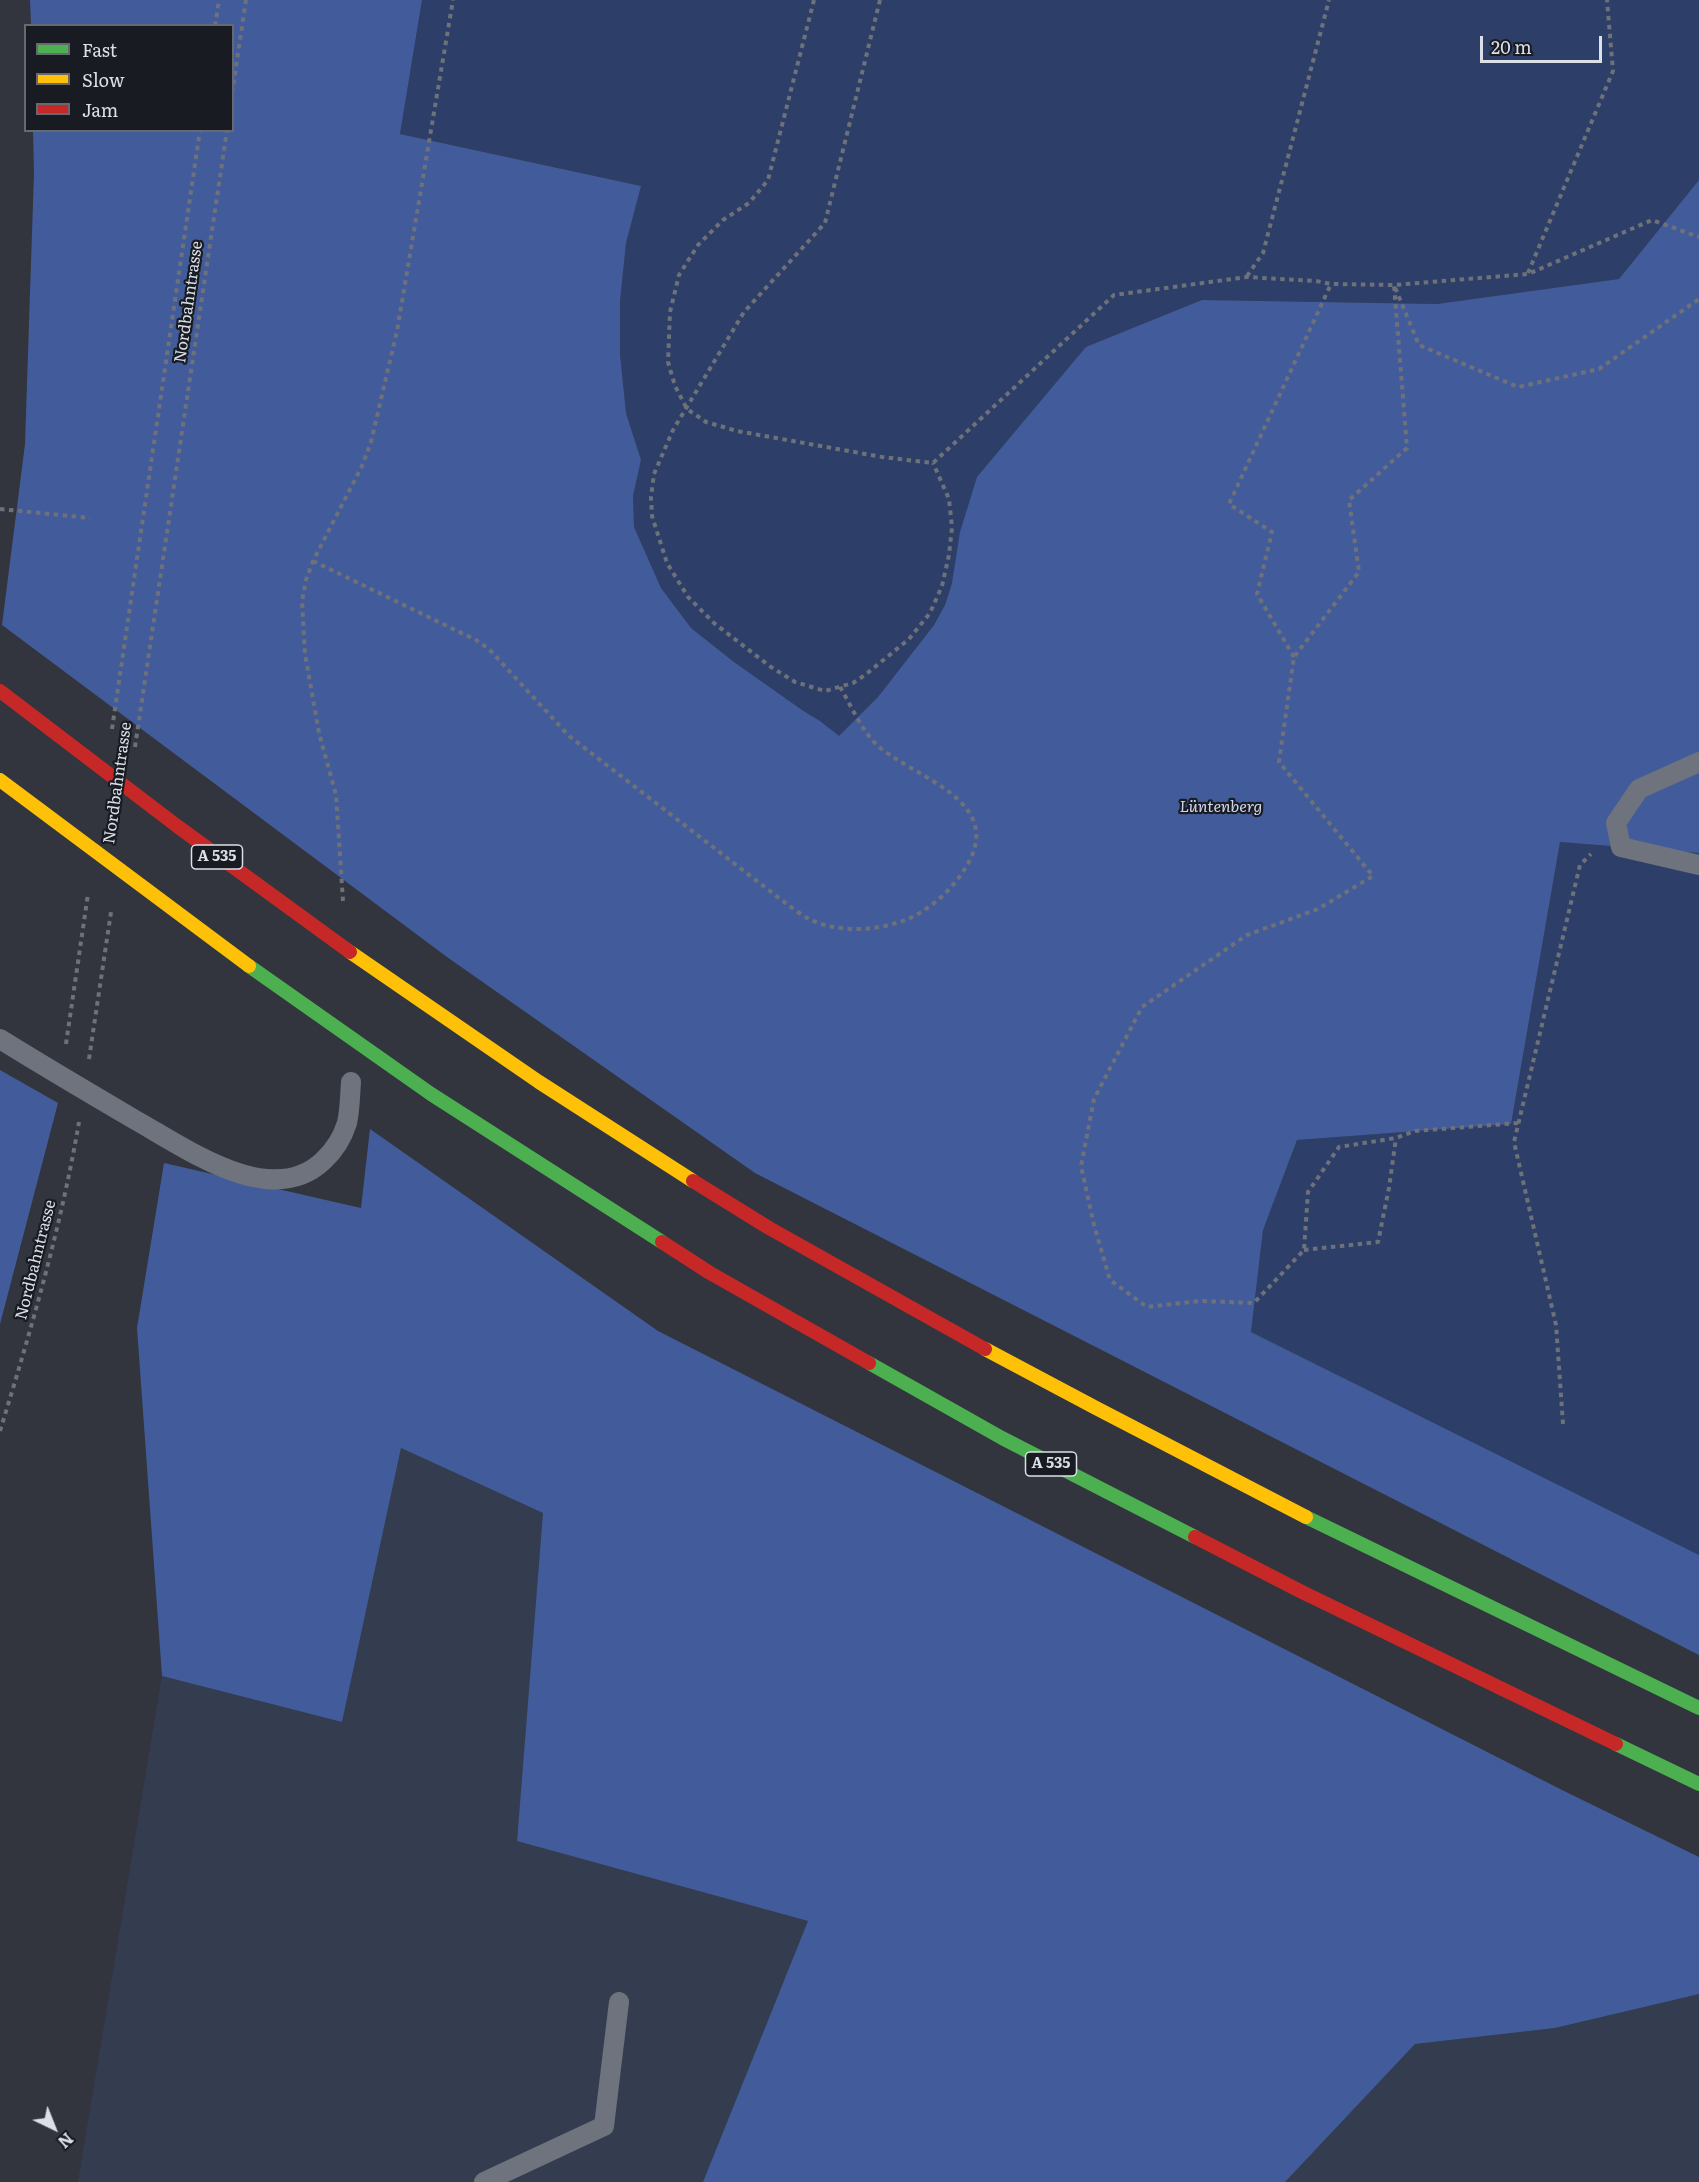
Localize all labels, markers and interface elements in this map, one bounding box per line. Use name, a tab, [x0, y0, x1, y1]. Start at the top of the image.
legend	[24, 24, 234, 132]
scale bar	[1483, 24, 1604, 62]
text: 20 m	[1491, 33, 1532, 60]
text: Fast	[82, 36, 117, 63]
text: Slow	[82, 66, 124, 93]
text: Jam	[82, 96, 118, 123]
street label: Nordbahntrasse	[171, 240, 207, 364]
street label: Nordbahntrasse	[100, 721, 136, 845]
park label: Lüntenberg	[1180, 797, 1262, 817]
road number: A 535	[192, 845, 242, 869]
street label: Nordbahntrasse	[12, 1198, 60, 1322]
road number: A 535	[1026, 1452, 1076, 1476]
north arrow	[24, 2098, 84, 2158]
text: N	[53, 2128, 79, 2155]

